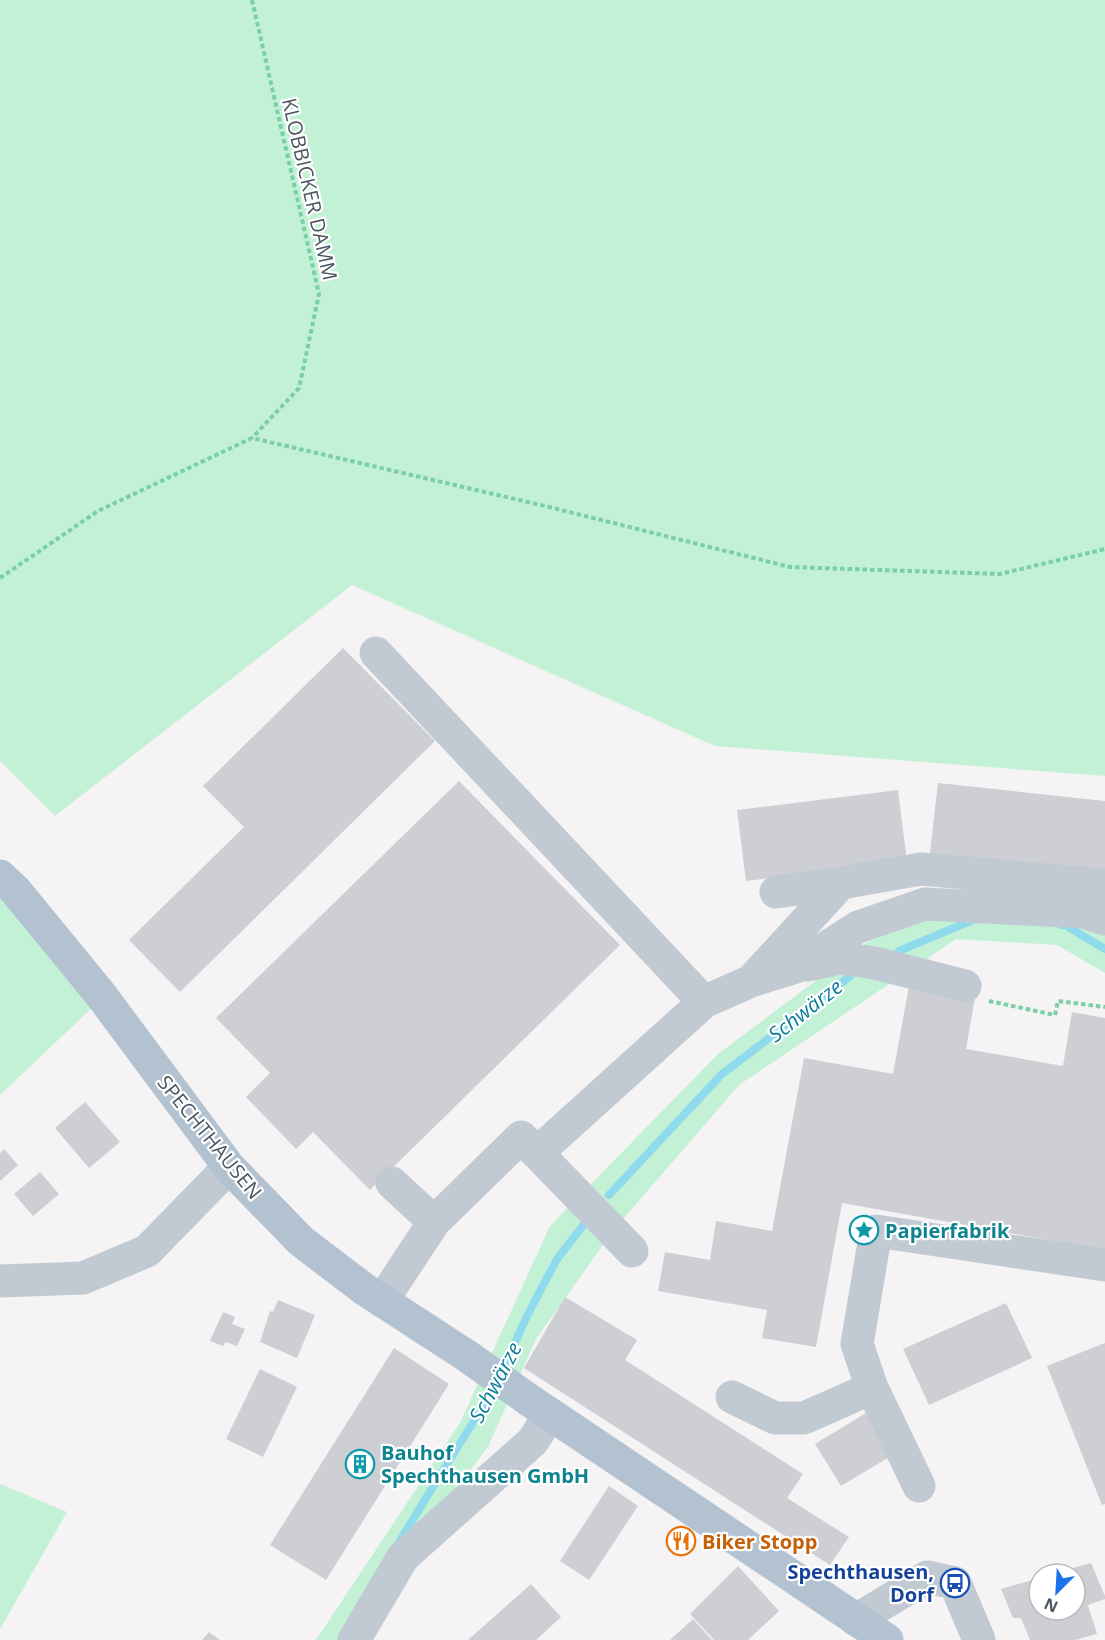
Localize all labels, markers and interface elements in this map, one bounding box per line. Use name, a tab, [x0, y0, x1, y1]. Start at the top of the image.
street label: KLOBBICKER DAMM	[276, 95, 344, 283]
water label: Schwärze	[762, 972, 848, 1048]
street label: SPECHTHAUSEN	[152, 1070, 268, 1204]
place icon: Papierfabrik	[848, 1214, 880, 1246]
place label: Papierfabrik	[885, 1217, 1010, 1244]
water label: Schwärze	[462, 1337, 528, 1427]
place label: Bauhof Spechthausen GmbH	[381, 1439, 589, 1489]
building icon: Bauhof Spechthausen GmbH	[344, 1448, 376, 1480]
restaurant icon: Biker Stopp	[665, 1525, 697, 1557]
place label: Biker Stopp	[702, 1528, 817, 1555]
place label: Spechthausen, Dorf	[787, 1558, 935, 1608]
north arrow	[1027, 1562, 1087, 1622]
bus stop icon: Spechthausen, Dorf	[939, 1567, 971, 1599]
text: N	[1040, 1593, 1061, 1618]

